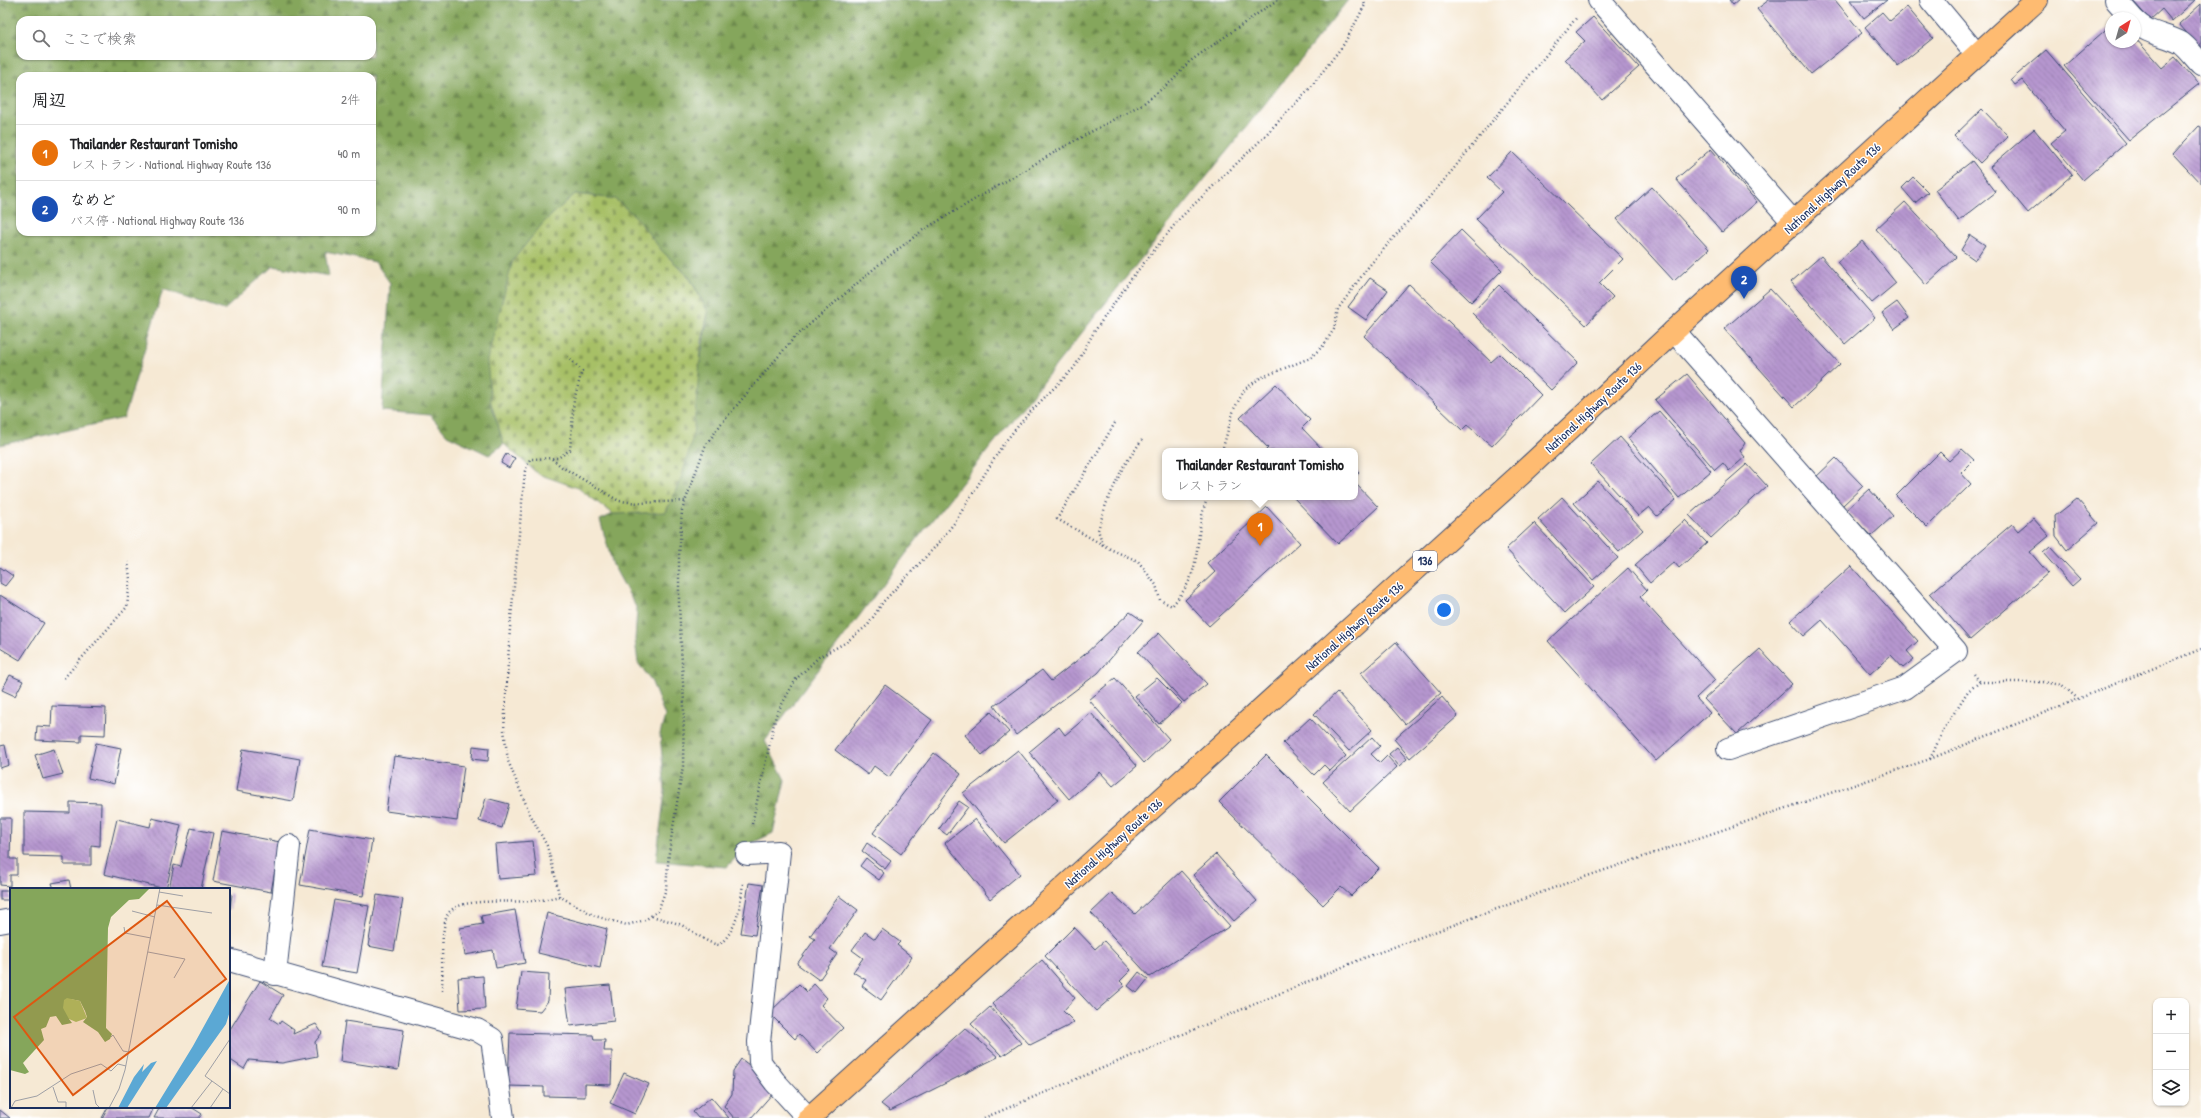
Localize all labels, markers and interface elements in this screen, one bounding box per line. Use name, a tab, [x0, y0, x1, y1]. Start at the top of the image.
north arrow	[2105, 12, 2141, 48]
search box	[16, 16, 376, 60]
icon: search	[30, 27, 52, 49]
text: ここで検索	[62, 28, 137, 49]
text: 周辺	[32, 88, 66, 111]
text: 2件	[341, 90, 360, 108]
text: Thailander Restaurant Tomisho	[70, 133, 238, 154]
street label: National Highway Route 136	[1780, 138, 1884, 238]
text: 1	[43, 144, 47, 162]
text: 40 m	[337, 144, 360, 162]
text: レストラン · National Highway Route 136	[70, 155, 271, 173]
text: なめど	[70, 189, 115, 210]
text: 2	[42, 200, 48, 218]
text: 90 m	[338, 200, 360, 218]
text: バス停 · National Highway Route 136	[70, 211, 244, 229]
pin: 2	[1731, 266, 1757, 299]
street label: National Highway Route 136	[1541, 357, 1645, 457]
popup	[1162, 448, 1358, 500]
text: Thailander Restaurant Tomisho	[1176, 454, 1344, 475]
text: レストラン	[1176, 476, 1242, 494]
pin: 1	[1247, 513, 1273, 546]
road number: 136	[1413, 551, 1437, 571]
street label: National Highway Route 136	[1301, 577, 1407, 675]
your location	[1434, 600, 1454, 620]
street label: National Highway Route 136	[1060, 794, 1166, 892]
inset map	[10, 888, 230, 1108]
map controls	[2153, 998, 2189, 1106]
button: +	[2153, 998, 2189, 1034]
button: −	[2153, 1034, 2189, 1070]
button: layers	[2153, 1070, 2189, 1106]

